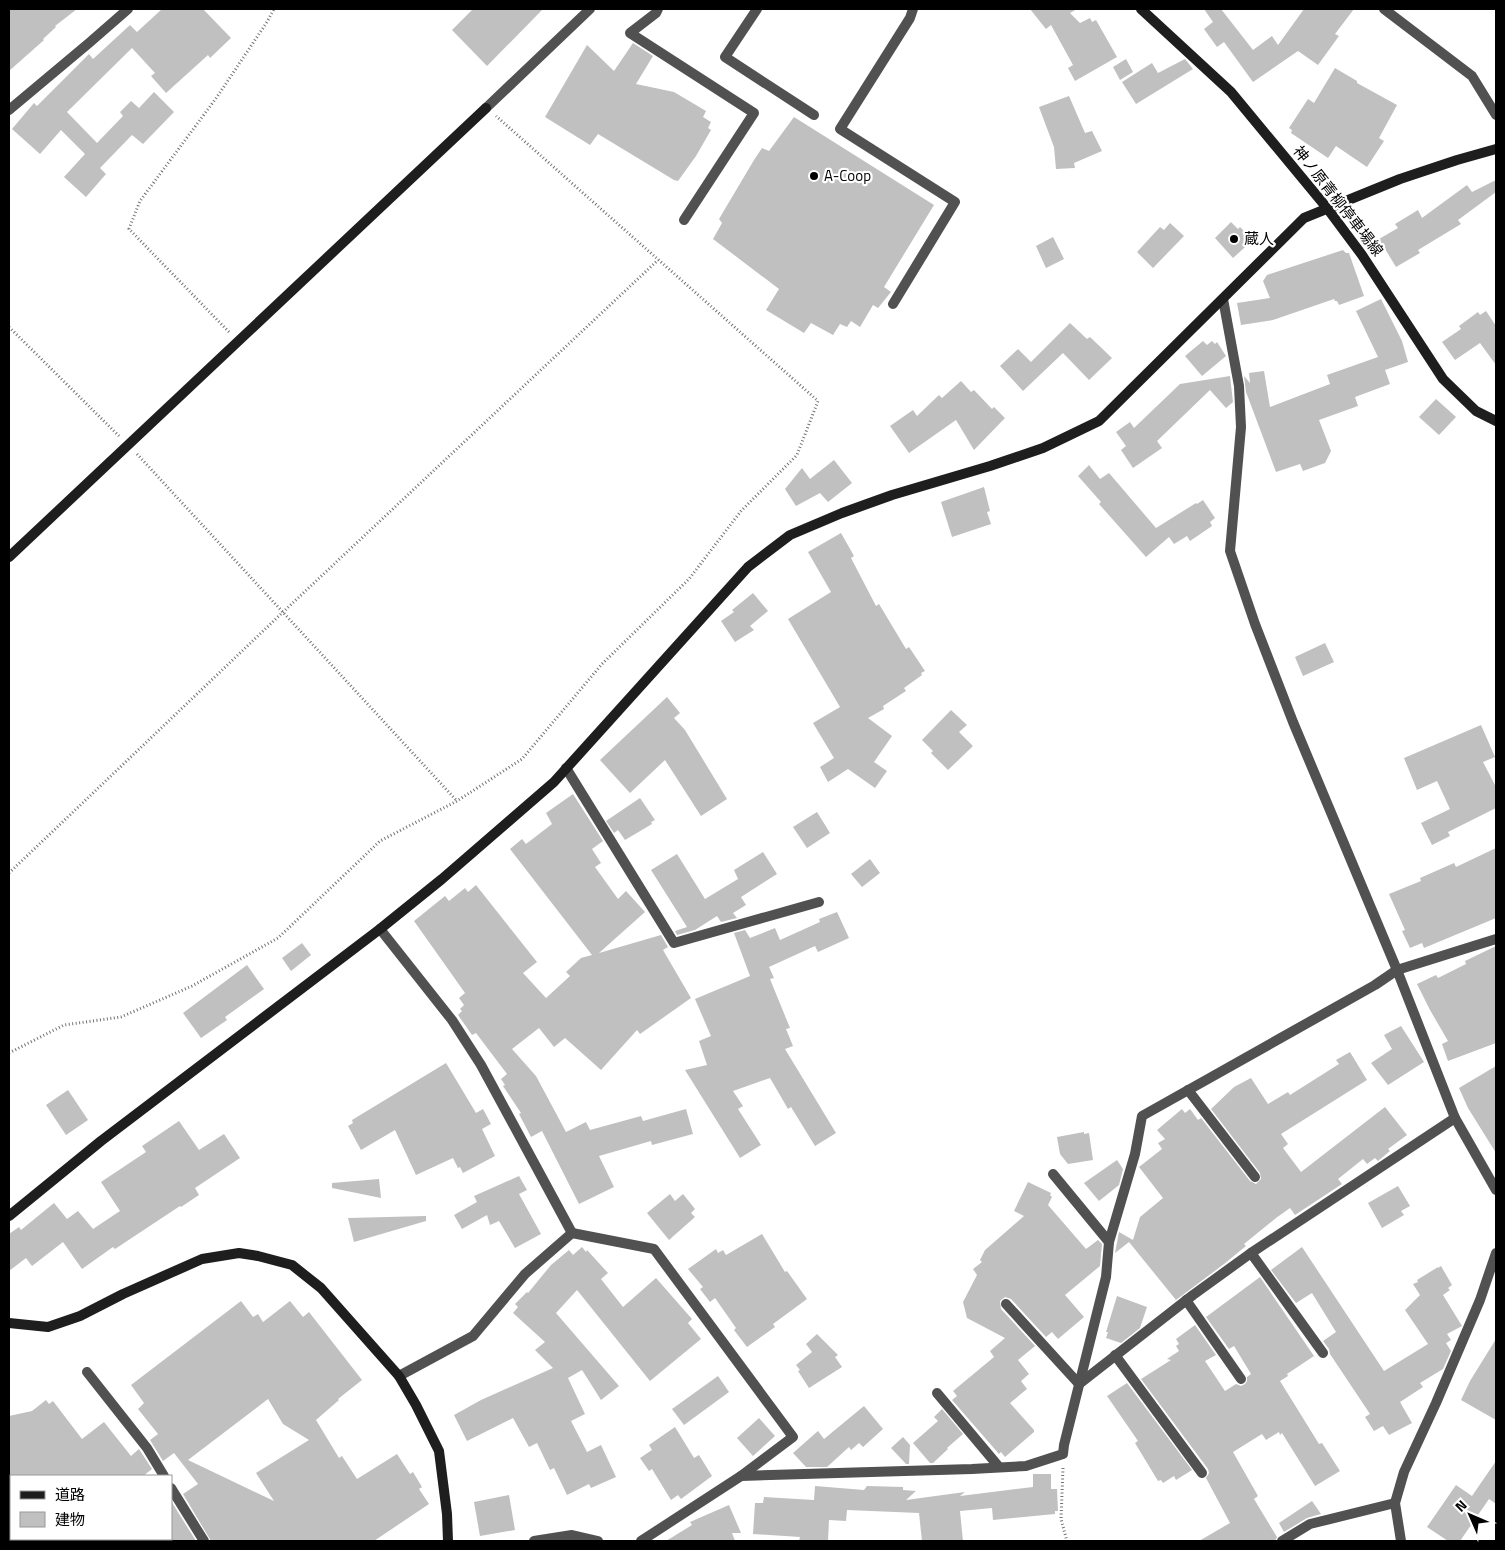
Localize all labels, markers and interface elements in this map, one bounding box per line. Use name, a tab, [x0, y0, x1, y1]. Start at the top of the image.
street label: 神ノ原青柳停車場線	[1288, 140, 1389, 261]
place label: A-Coop	[824, 164, 871, 187]
marker: A-Coop	[808, 170, 820, 182]
place label: 蔵人	[1244, 227, 1274, 250]
marker: 蔵人	[1228, 233, 1240, 245]
legend	[10, 1475, 172, 1540]
text: 道路	[55, 1483, 85, 1506]
north arrow	[1445, 1490, 1495, 1540]
text: N	[1450, 1495, 1471, 1516]
text: 建物	[55, 1508, 85, 1531]

